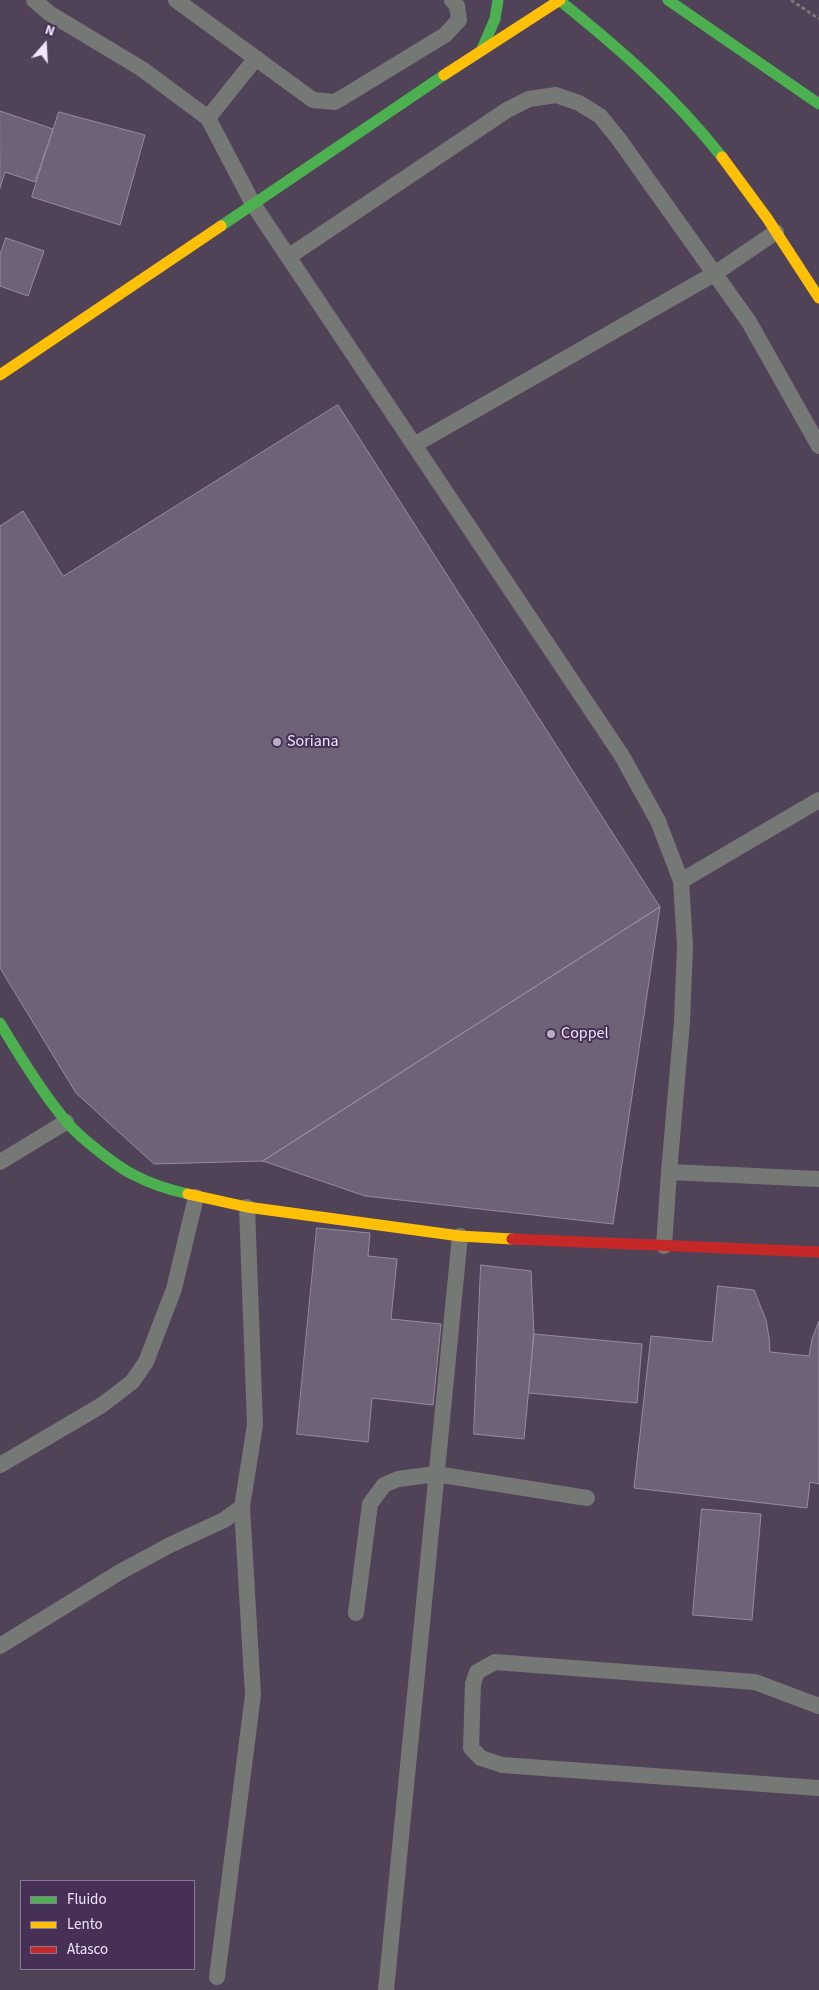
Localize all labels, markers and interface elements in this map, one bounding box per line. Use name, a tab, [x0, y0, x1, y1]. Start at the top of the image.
north arrow	[20, 20, 70, 70]
text: N	[42, 20, 58, 42]
place label: Soriana	[287, 732, 339, 752]
marker: Soriana	[271, 736, 283, 748]
place label: Coppel	[561, 1024, 609, 1044]
marker: Coppel	[545, 1028, 557, 1040]
legend	[20, 1880, 195, 1970]
text: Fluido	[67, 1889, 107, 1910]
text: Lento	[67, 1914, 103, 1935]
text: Atasco	[67, 1939, 108, 1960]

